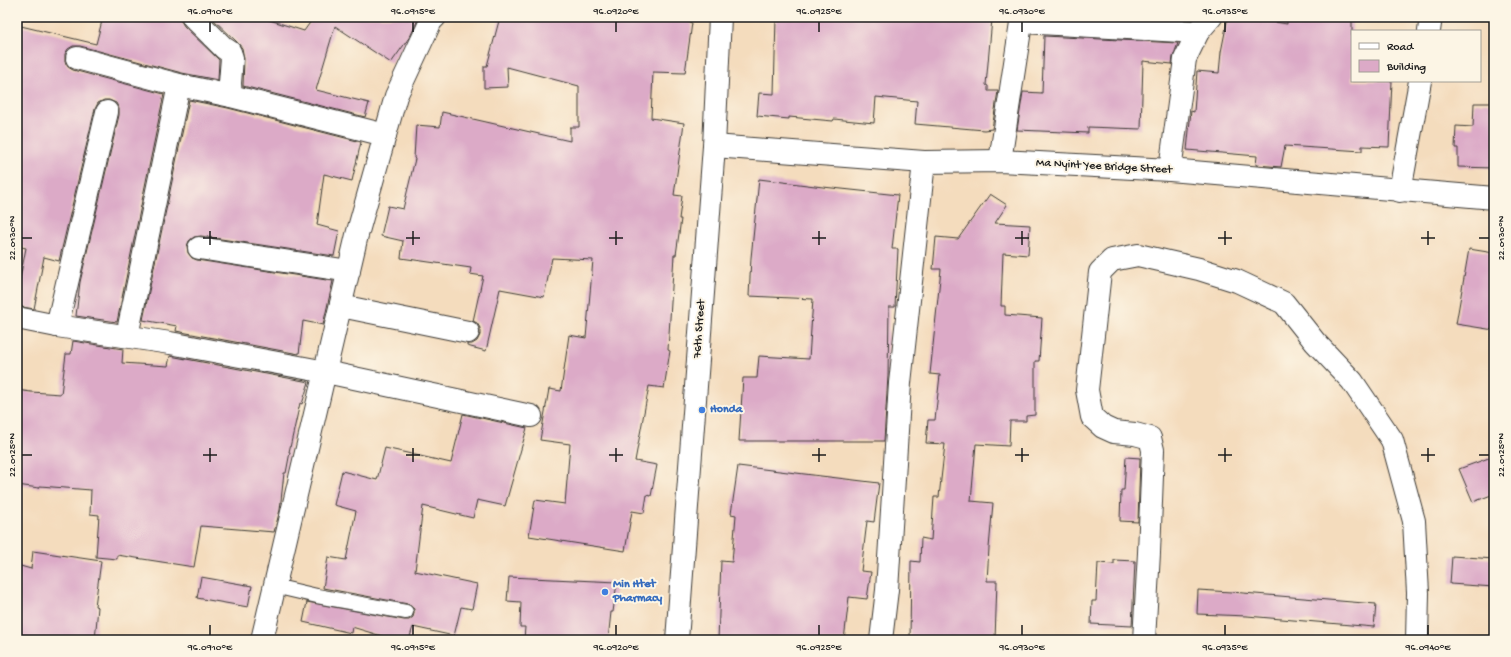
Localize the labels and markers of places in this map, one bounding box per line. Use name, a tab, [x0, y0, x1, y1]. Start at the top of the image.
place label: Honda	[710, 403, 744, 417]
marker: Honda	[697, 405, 707, 415]
place label: Min Htet Pharmacy	[612, 578, 662, 606]
marker: Min Htet Pharmacy	[600, 587, 610, 597]

